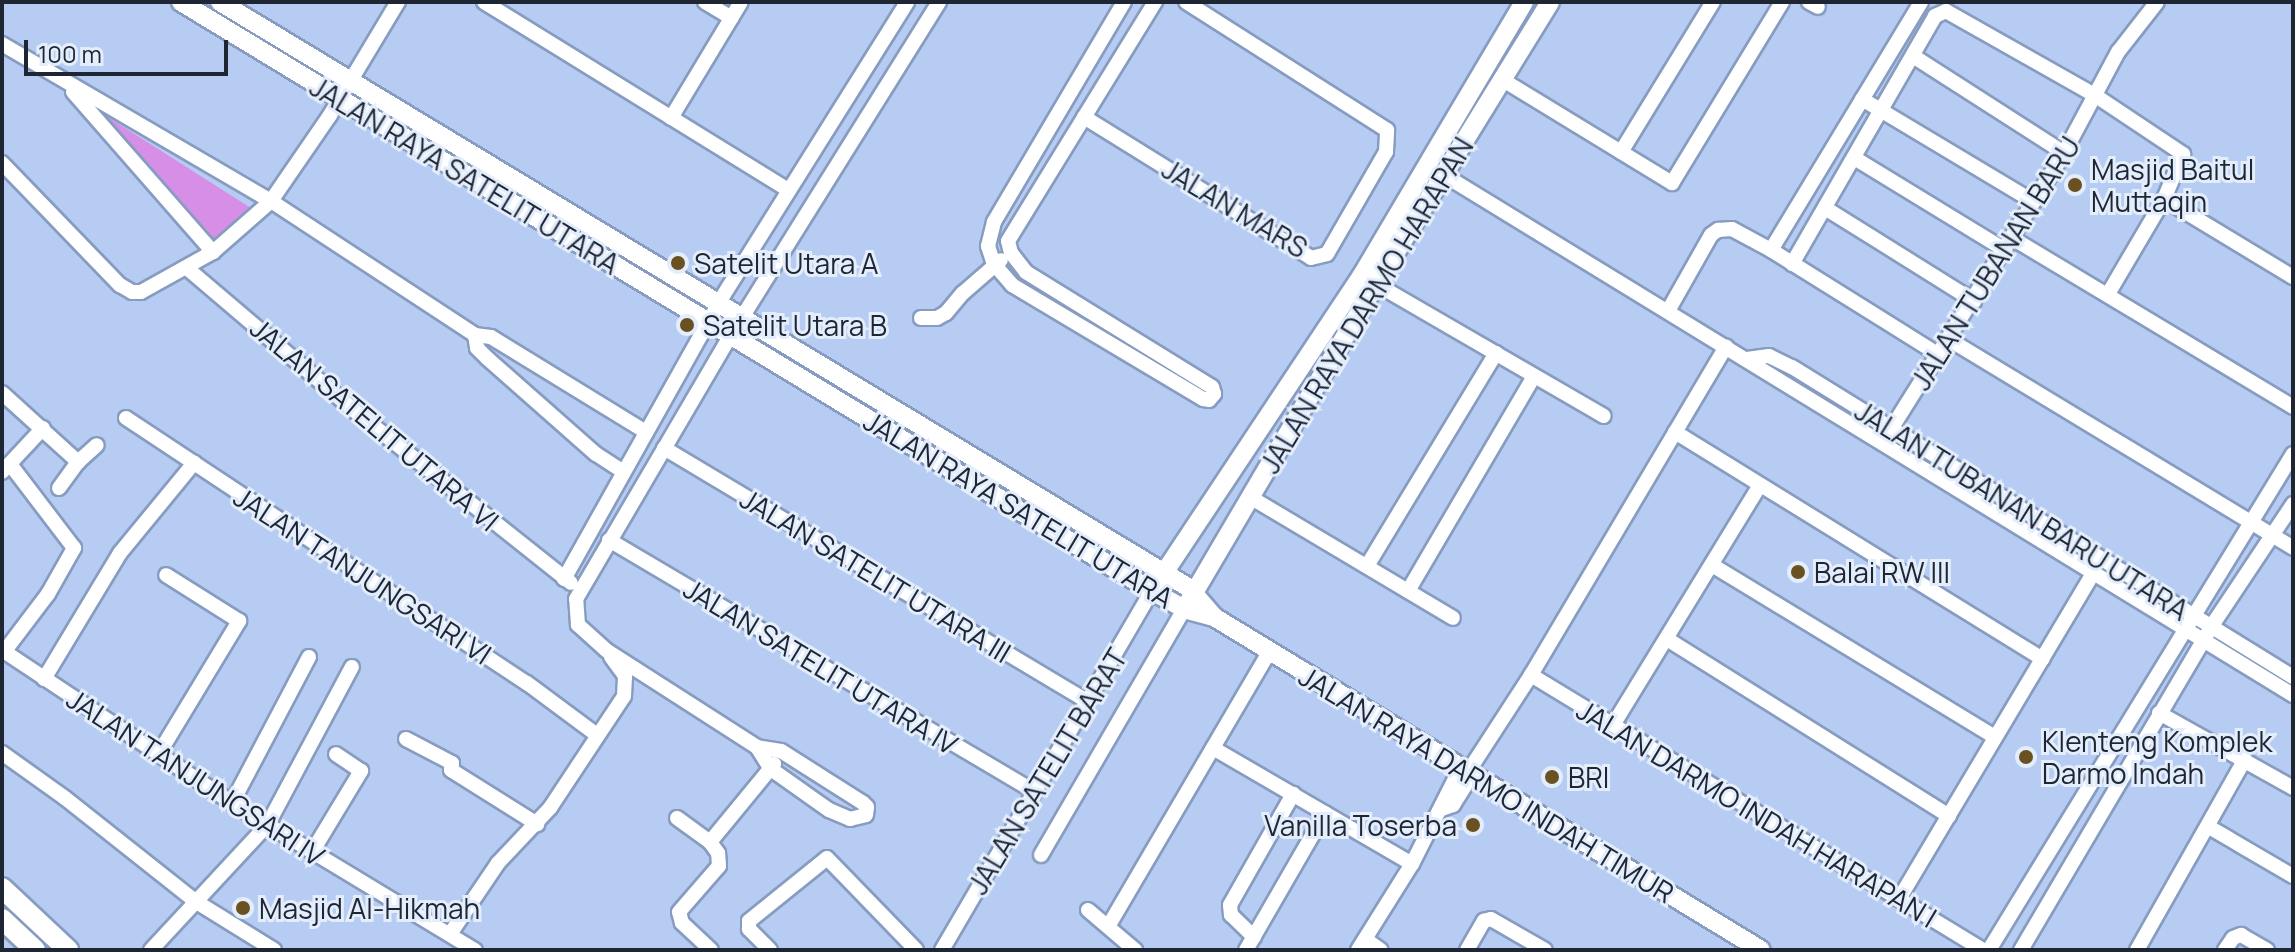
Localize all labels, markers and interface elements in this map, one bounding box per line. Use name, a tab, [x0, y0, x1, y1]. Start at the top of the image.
scale bar	[28, 24, 232, 74]
text: 100 m	[38, 37, 102, 70]
street label: JALAN RAYA SATELIT UTARA	[304, 69, 626, 281]
street label: JALAN TUBANAN BARU	[1903, 130, 2087, 396]
street label: JALAN RAYA DARMO HARAPAN	[1252, 131, 1480, 479]
street label: JALAN MARS	[1156, 152, 1314, 264]
place label: Masjid Baitul Muttaqin	[2091, 152, 2254, 218]
marker: Masjid Baitul Muttaqin	[2066, 176, 2084, 194]
place label: Satelit Utara A	[694, 246, 879, 280]
marker: Satelit Utara A	[669, 254, 687, 272]
place label: Satelit Utara B	[703, 308, 887, 342]
street label: JALAN SATELIT UTARA VI	[244, 310, 506, 538]
marker: Satelit Utara B	[678, 316, 696, 334]
street label: JALAN TUBANAN BARU UTARA	[1849, 393, 2195, 627]
street label: JALAN RAYA SATELIT UTARA	[858, 403, 1180, 615]
street label: JALAN TANJUNGSARI VI	[228, 479, 498, 671]
street label: JALAN SATELIT UTARA III	[734, 481, 1018, 669]
place label: Balai RW III	[1814, 555, 1950, 589]
marker: Balai RW III	[1789, 563, 1807, 581]
street label: JALAN SATELIT UTARA IV	[678, 571, 964, 761]
street label: JALAN SATELIT BARAT	[960, 642, 1134, 900]
street label: JALAN RAYA DARMO INDAH TIMUR	[1294, 659, 1680, 909]
street label: JALAN TANJUNGSARI IV	[61, 681, 331, 873]
street label: JALAN DARMO INDAH HARAPAN I	[1571, 692, 1943, 934]
place label: Klenteng Komplek Darmo Indah	[2042, 724, 2272, 790]
marker: Klenteng Komplek Darmo Indah	[2017, 748, 2035, 766]
place label: BRI	[1568, 760, 1609, 794]
marker: BRI	[1543, 768, 1561, 786]
place label: Vanilla Toserba	[1264, 808, 1457, 842]
marker: Vanilla Toserba	[1464, 816, 1482, 834]
place label: Masjid Al-Hikmah	[259, 891, 480, 925]
marker: Masjid Al-Hikmah	[234, 899, 252, 917]

